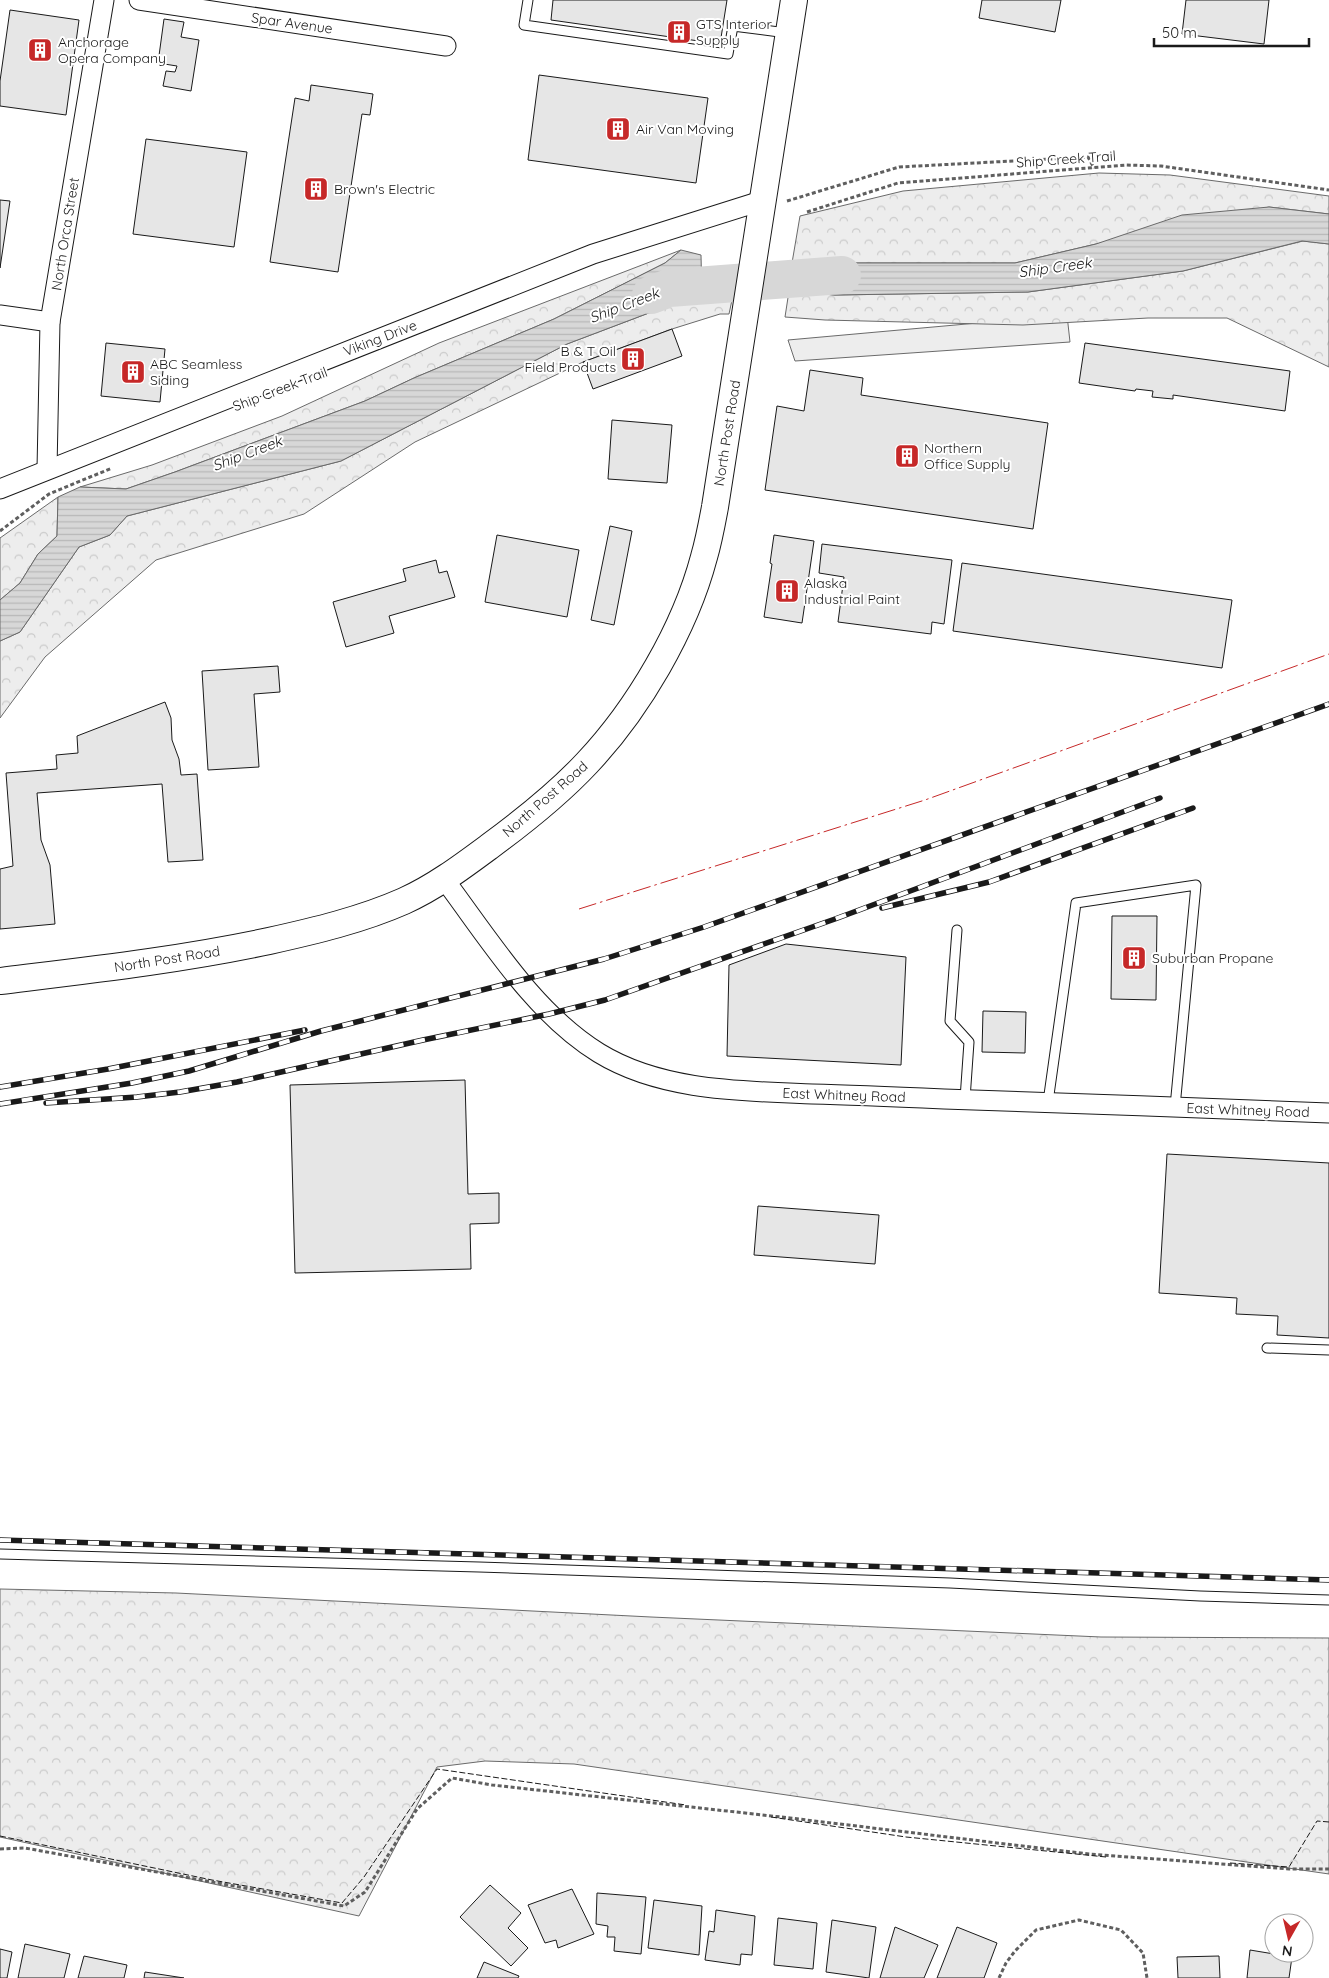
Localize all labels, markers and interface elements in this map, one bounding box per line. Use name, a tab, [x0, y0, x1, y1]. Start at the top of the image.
street label: Spar Avenue	[250, 8, 334, 38]
place label: GTS Interior Supply	[696, 15, 773, 49]
scale bar	[1154, 15, 1309, 47]
building icon: GTS Interior Supply	[666, 19, 692, 45]
text: 50 m	[1162, 23, 1197, 42]
place label: Anchorage Opera Company	[58, 33, 166, 67]
building icon: Anchorage Opera Company	[27, 37, 53, 63]
building icon: Air Van Moving	[605, 116, 631, 142]
place label: Air Van Moving	[636, 120, 734, 138]
street label: Ship Creek Trail	[1015, 147, 1117, 171]
street label: North Orca Street	[47, 176, 83, 292]
building icon: Brown's Electric	[303, 176, 329, 202]
place label: Brown's Electric	[334, 180, 435, 198]
water label: Ship Creek	[1017, 252, 1095, 282]
water label: Ship Creek	[586, 282, 664, 327]
street label: Viking Drive	[341, 316, 419, 360]
place label: B & T Oil Field Products	[524, 342, 616, 376]
building icon: B & T Oil Field Products	[620, 346, 646, 372]
place label: ABC Seamless Siding	[150, 355, 242, 389]
building icon: ABC Seamless Siding	[120, 359, 146, 385]
street label: Ship Creek Trail	[230, 363, 330, 415]
street label: North Post Road	[710, 379, 744, 487]
water label: Ship Creek	[209, 430, 287, 475]
place label: Northern Office Supply	[924, 439, 1011, 473]
building icon: Northern Office Supply	[894, 443, 920, 469]
place label: Alaska Industrial Paint	[804, 574, 900, 608]
building icon: Alaska Industrial Paint	[774, 578, 800, 604]
street label: North Post Road	[499, 757, 591, 841]
street label: North Post Road	[113, 942, 221, 976]
building icon: Suburban Propane	[1121, 945, 1147, 971]
place label: Suburban Propane	[1152, 949, 1273, 967]
street label: East Whitney Road	[782, 1084, 906, 1106]
street label: East Whitney Road	[1186, 1099, 1310, 1121]
north arrow	[1264, 1913, 1314, 1963]
text: N	[1281, 1941, 1294, 1961]

